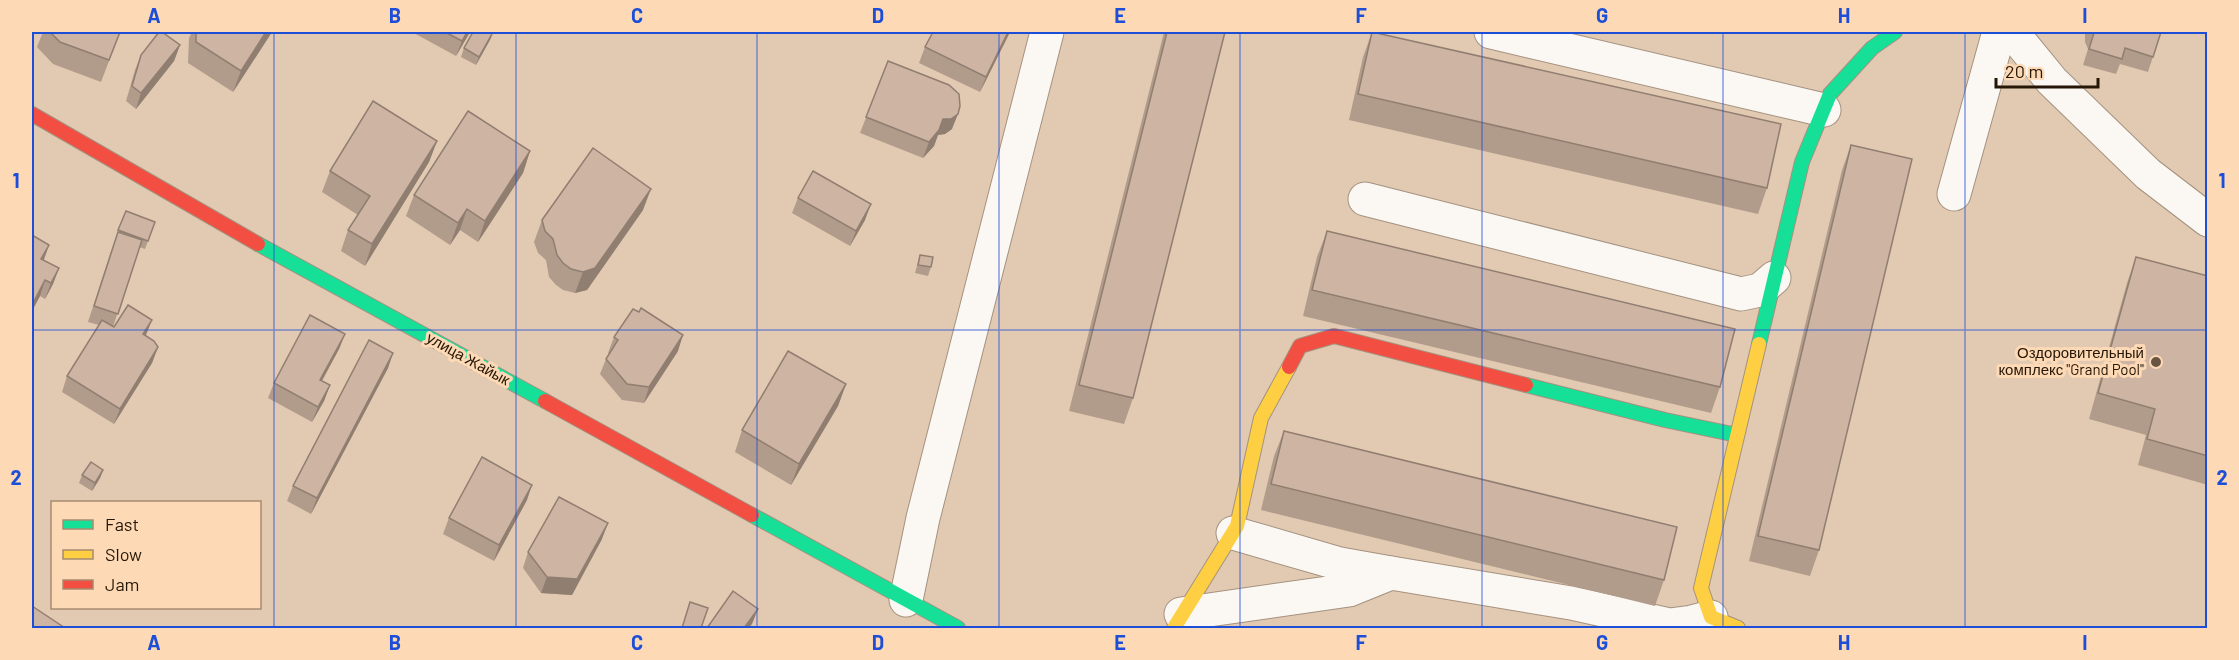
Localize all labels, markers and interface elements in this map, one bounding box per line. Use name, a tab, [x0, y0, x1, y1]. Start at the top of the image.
text: A	[147, 3, 161, 27]
text: B	[389, 3, 401, 27]
text: C	[631, 3, 643, 27]
text: D	[872, 3, 884, 27]
text: E	[1114, 3, 1126, 27]
text: F	[1355, 3, 1367, 27]
text: G	[1596, 3, 1608, 27]
text: H	[1838, 3, 1850, 27]
text: I	[2082, 3, 2088, 27]
scale bar	[1996, 51, 2098, 89]
text: 20 m	[2005, 60, 2043, 82]
text: 1	[12, 168, 20, 192]
text: 1	[2218, 168, 2226, 192]
street label: улица Жайык	[424, 328, 514, 389]
place label: Оздоровительный комплекс "Grand Pool"	[1998, 343, 2144, 378]
marker: Оздоровительный комплекс "Grand Pool"	[2149, 355, 2163, 369]
text: 2	[10, 465, 22, 489]
text: 2	[2216, 465, 2228, 489]
legend	[51, 501, 261, 609]
text: Fast	[105, 513, 139, 535]
text: Slow	[105, 543, 142, 565]
text: Jam	[105, 573, 139, 595]
text: A	[147, 630, 161, 654]
text: B	[389, 630, 401, 654]
text: C	[631, 630, 643, 654]
text: D	[872, 630, 884, 654]
text: E	[1114, 630, 1126, 654]
text: F	[1355, 630, 1367, 654]
text: G	[1596, 630, 1608, 654]
text: H	[1838, 630, 1850, 654]
text: I	[2082, 630, 2088, 654]

